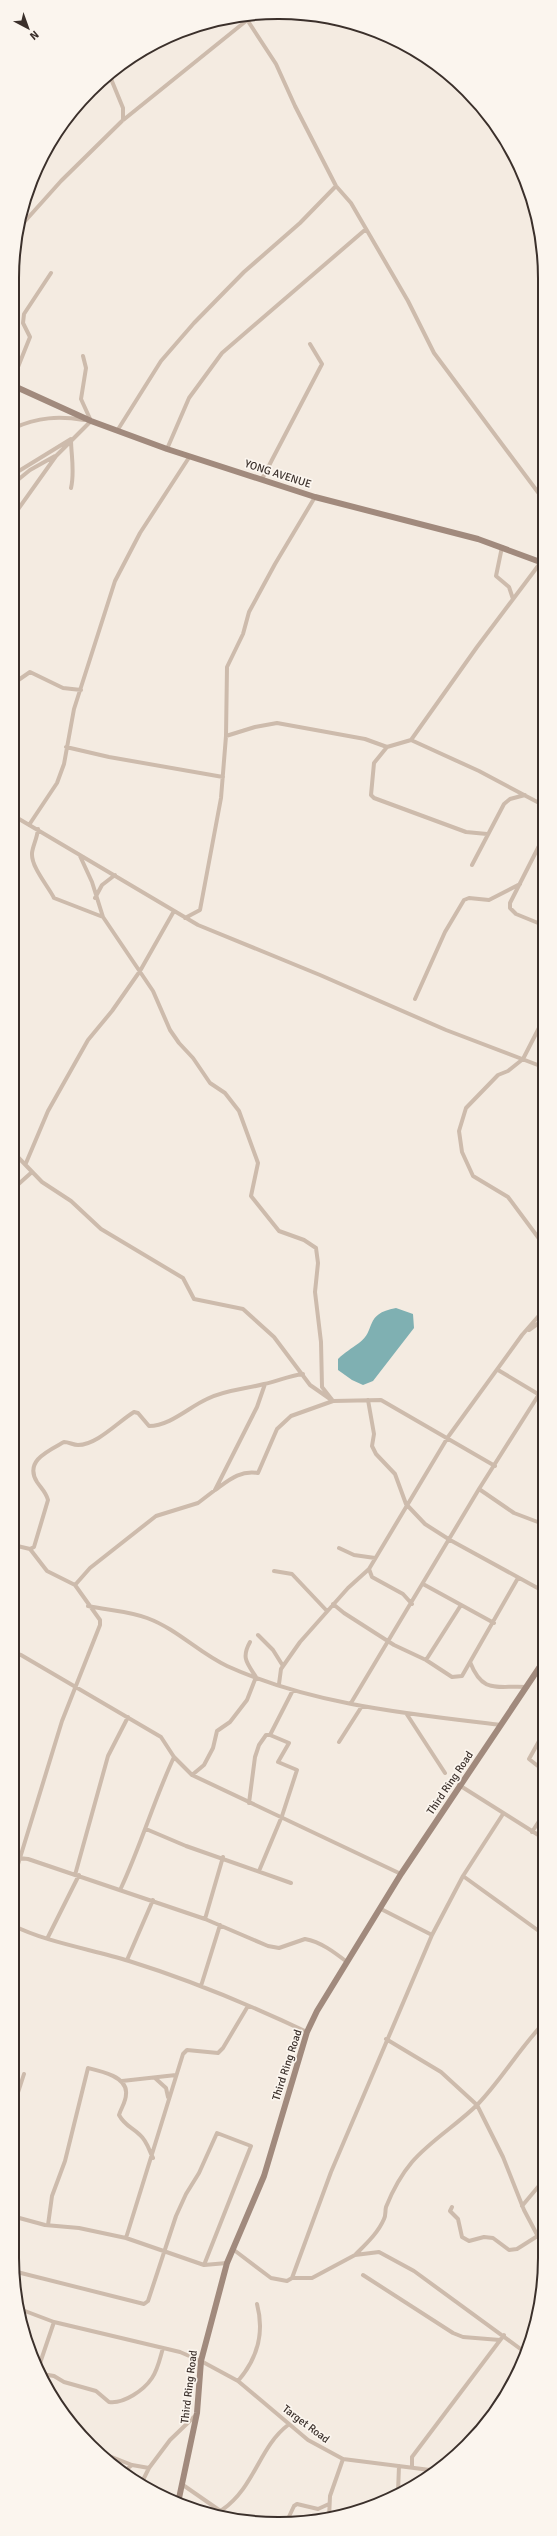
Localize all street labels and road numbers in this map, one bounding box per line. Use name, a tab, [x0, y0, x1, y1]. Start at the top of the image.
street label: YONG AVENUE	[243, 457, 313, 491]
street label: Third Ring Road	[424, 1749, 476, 1817]
street label: Third Ring Road	[269, 2028, 305, 2102]
street label: Third Ring Road	[178, 2349, 200, 2424]
street label: Target Road	[280, 2402, 332, 2446]

